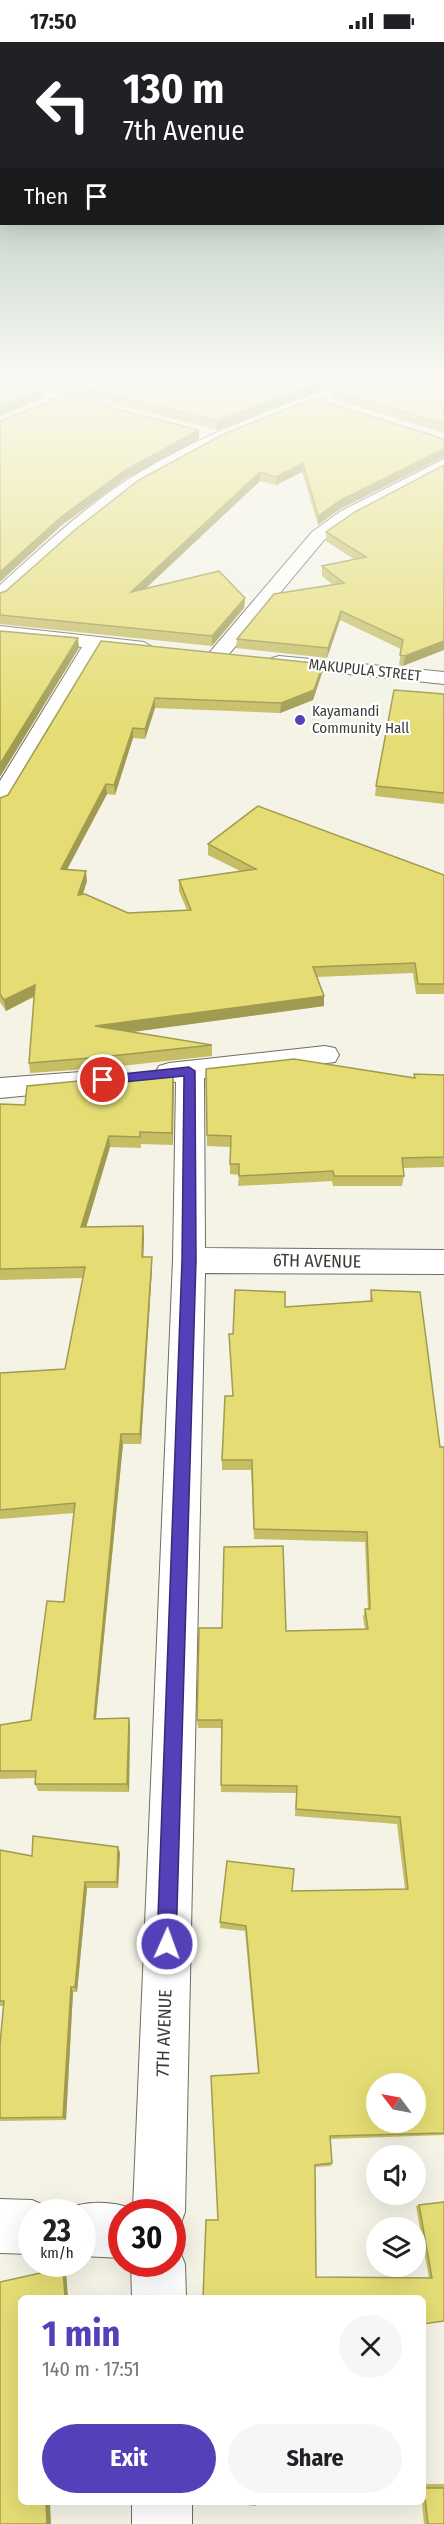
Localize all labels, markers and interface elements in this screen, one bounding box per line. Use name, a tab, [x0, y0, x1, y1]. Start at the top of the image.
text: 17:50	[30, 8, 77, 35]
text: 130 m	[123, 64, 224, 114]
icon: left	[24, 66, 102, 144]
text: 7th Avenue	[123, 115, 244, 147]
icon: arrive	[80, 180, 113, 213]
text: Then	[24, 183, 68, 210]
street label: MAKUPULA STREET	[308, 655, 422, 685]
place label: Kayamandi Community Hall	[312, 702, 409, 737]
marker: Kayamandi Community Hall	[293, 713, 307, 727]
pin	[77, 1054, 128, 1105]
icon: arrive	[86, 1063, 119, 1096]
street label: 6TH AVENUE	[273, 1249, 361, 1273]
position arrow	[135, 1912, 199, 1976]
street label: 7TH AVENUE	[151, 1989, 177, 2077]
north arrow	[366, 2073, 426, 2133]
map controls	[366, 2073, 426, 2277]
button: sound	[366, 2145, 426, 2205]
speed limit sign: 30	[108, 2199, 186, 2277]
text: 23	[43, 2213, 71, 2249]
button: layers	[366, 2217, 426, 2277]
text: km/h	[40, 2244, 74, 2262]
text: 1 min	[42, 2312, 120, 2356]
button: close	[339, 2315, 402, 2378]
text: 140 m · 17:51	[42, 2357, 140, 2381]
button: Exit	[42, 2424, 216, 2493]
button: Share	[228, 2424, 402, 2493]

